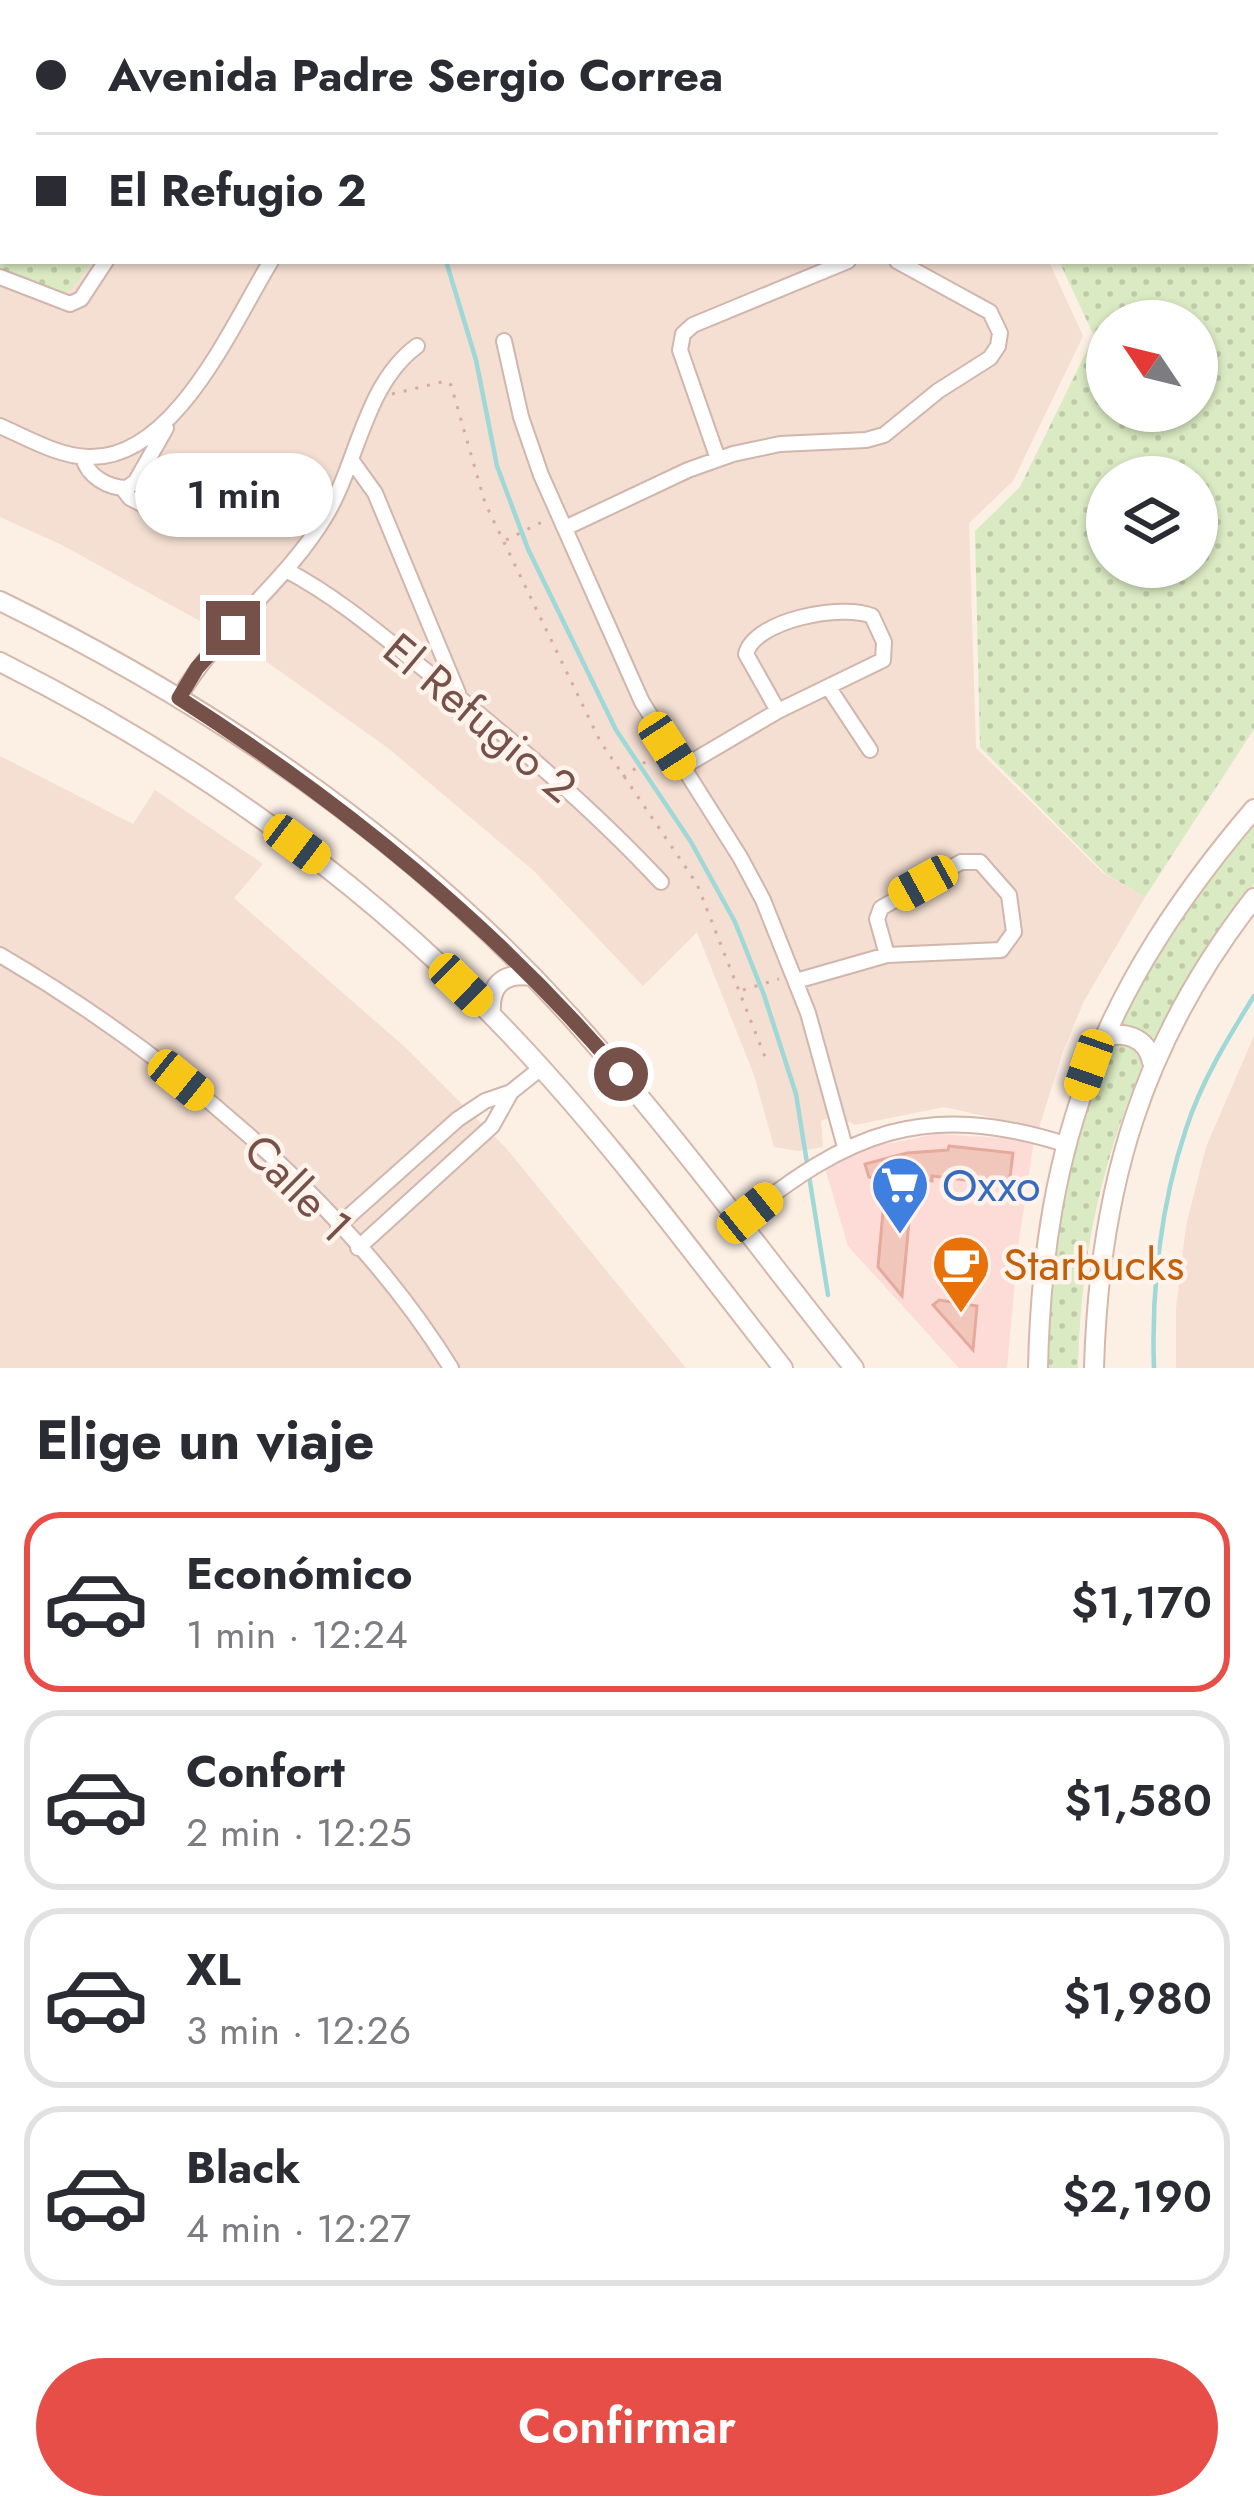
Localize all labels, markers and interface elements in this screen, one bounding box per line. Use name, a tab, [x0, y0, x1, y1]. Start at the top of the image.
text: Avenida Padre Sergio Correa	[108, 43, 723, 108]
text: El Refugio 2	[108, 158, 366, 223]
north arrow	[1086, 300, 1218, 432]
map controls	[1086, 300, 1218, 588]
callout: 1 min	[134, 454, 332, 538]
button: layers	[1086, 456, 1218, 588]
text: 1 min	[187, 466, 281, 523]
route end	[206, 601, 260, 655]
street label: El Refugio 2	[369, 618, 591, 818]
car	[632, 706, 702, 786]
car	[257, 808, 337, 880]
car	[883, 850, 963, 916]
car	[423, 947, 499, 1023]
car	[1060, 1025, 1118, 1105]
car	[142, 1043, 220, 1117]
route start	[594, 1047, 648, 1101]
street label: Calle 1	[229, 1119, 367, 1257]
place label: Oxxo	[942, 1153, 1041, 1218]
supermarket icon: Oxxo	[869, 1154, 931, 1236]
car	[711, 1176, 789, 1250]
place label: Starbucks	[1003, 1232, 1184, 1297]
cafe icon: Starbucks	[930, 1233, 992, 1315]
text: Elige un viaje	[36, 1401, 375, 1479]
text: Económico	[186, 1541, 412, 1606]
icon: car	[42, 1548, 150, 1656]
text: $1,170	[1071, 1570, 1212, 1635]
text: 1 min · 12:24	[186, 1606, 408, 1663]
text: Confort	[186, 1739, 345, 1804]
icon: car	[42, 1746, 150, 1854]
text: $1,580	[1064, 1768, 1212, 1833]
text: 2 min · 12:25	[186, 1804, 412, 1861]
text: XL	[186, 1937, 241, 2002]
icon: car	[42, 1944, 150, 2052]
text: $1,980	[1063, 1966, 1212, 2031]
text: 3 min · 12:26	[186, 2002, 411, 2059]
text: Black	[186, 2135, 300, 2200]
icon: car	[42, 2142, 150, 2250]
text: $2,190	[1062, 2164, 1212, 2229]
text: 4 min · 12:27	[186, 2200, 411, 2257]
button: Confirmar	[36, 2358, 1218, 2496]

